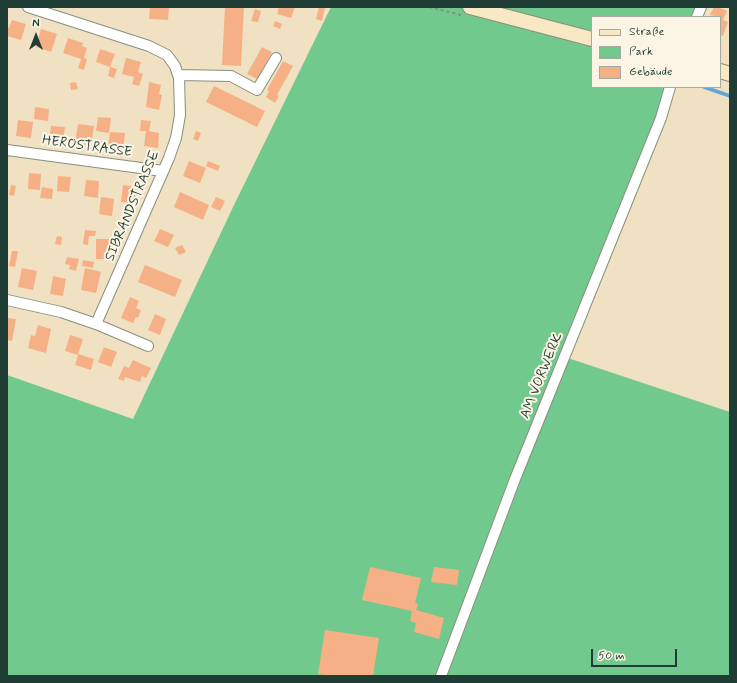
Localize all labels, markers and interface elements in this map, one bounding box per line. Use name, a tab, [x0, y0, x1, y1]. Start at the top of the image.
north arrow	[16, 16, 56, 56]
legend	[591, 16, 721, 88]
text: N	[32, 17, 40, 31]
text: Straße	[629, 24, 664, 40]
text: Park	[629, 44, 653, 60]
text: Gebäude	[629, 64, 672, 80]
street label: HEROSTRASSE	[41, 132, 133, 162]
street label: SIBRANDSTRASSE	[102, 148, 164, 264]
street label: AM VORWERK	[517, 331, 567, 421]
scale bar	[593, 641, 679, 667]
text: 50 m	[598, 648, 625, 664]

